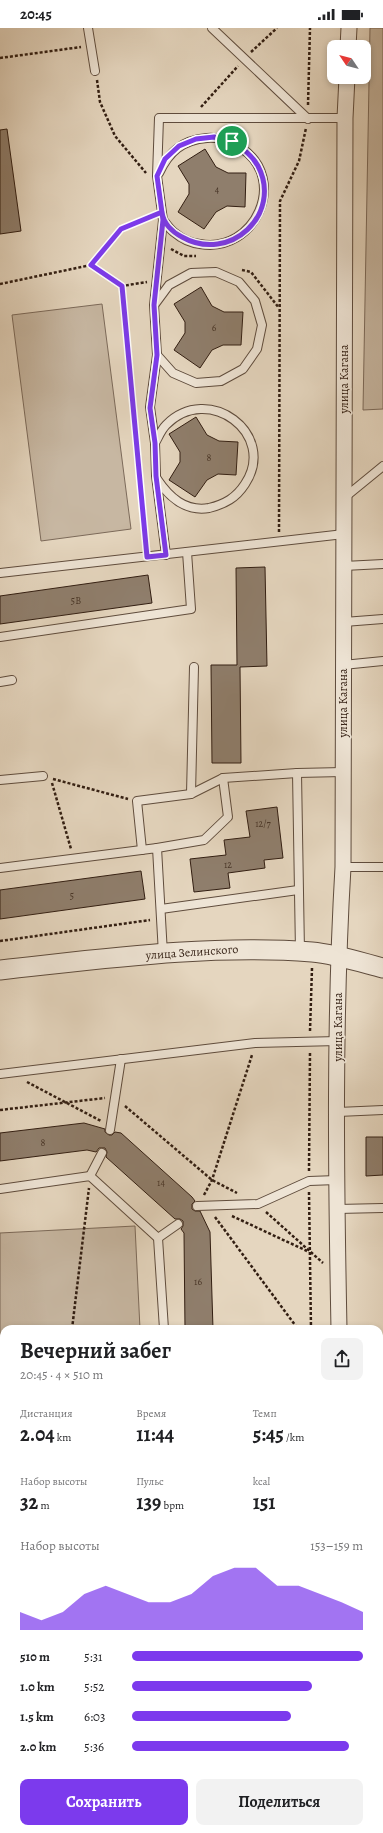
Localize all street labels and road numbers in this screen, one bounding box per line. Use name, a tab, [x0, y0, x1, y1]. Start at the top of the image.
street label: улица Кагана	[336, 344, 352, 415]
street label: улица Кагана	[335, 668, 351, 739]
street label: улица Зелинского	[144, 941, 239, 963]
street label: улица Кагана	[330, 992, 346, 1063]

